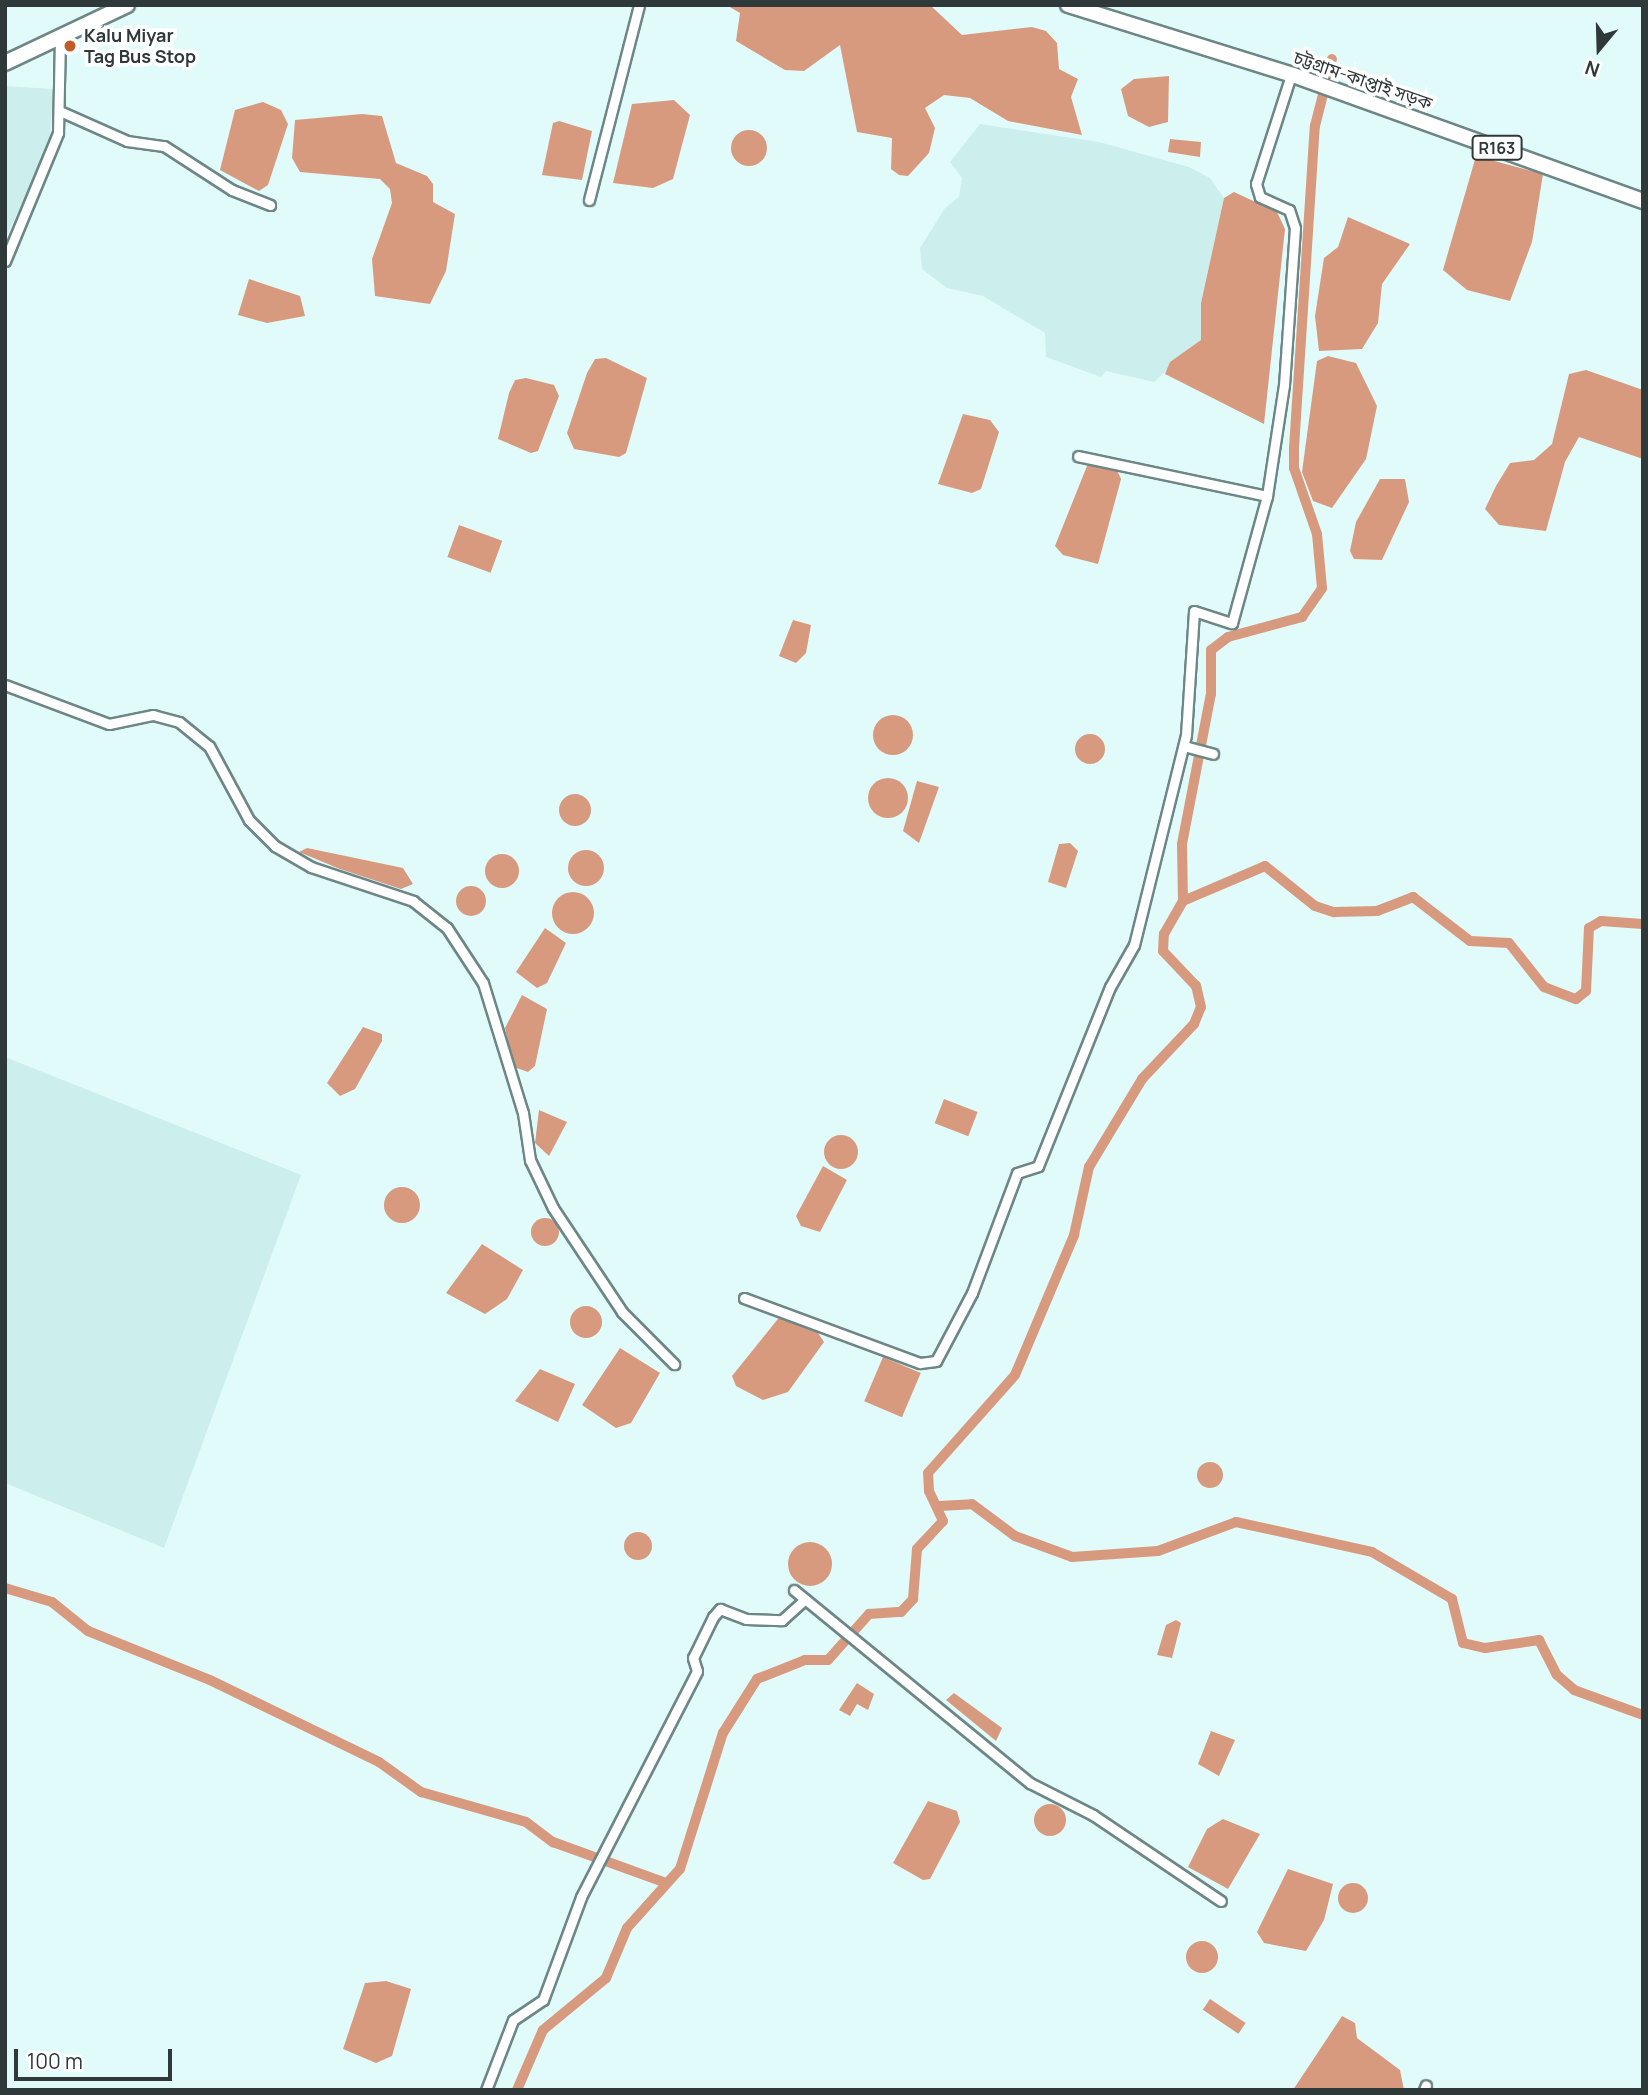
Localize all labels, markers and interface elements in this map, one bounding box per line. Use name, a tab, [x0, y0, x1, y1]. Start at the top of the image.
north arrow	[1564, 14, 1634, 84]
place label: Kalu Miyar Tag Bus Stop	[84, 25, 196, 68]
marker: Kalu Miyar Tag Bus Stop	[62, 38, 78, 54]
street label: চট্টগ্রাম-কাপ্তাই সড়ক	[1291, 46, 1435, 114]
text: N	[1581, 54, 1603, 83]
road number: R163	[1471, 136, 1523, 160]
scale bar	[18, 2036, 175, 2080]
text: 100 m	[27, 2047, 83, 2075]

